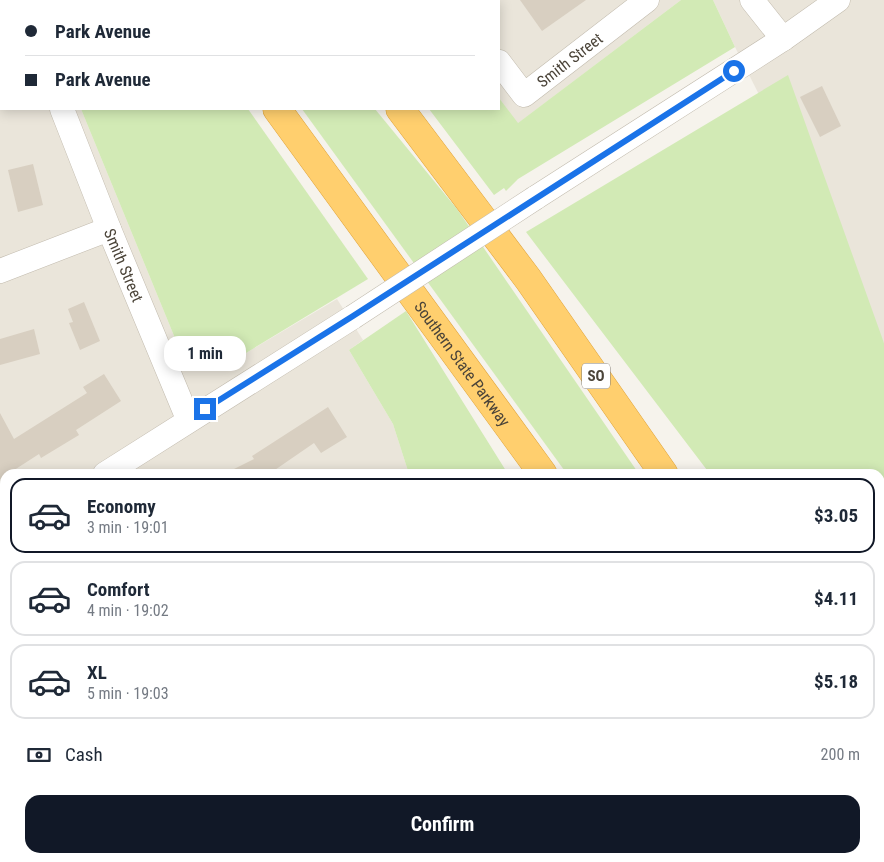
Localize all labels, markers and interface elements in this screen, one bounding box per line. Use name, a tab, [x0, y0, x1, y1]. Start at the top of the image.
text: Park Avenue	[55, 20, 151, 43]
street label: Smith Street	[533, 28, 606, 91]
route start	[723, 60, 745, 82]
text: Park Avenue	[55, 68, 151, 91]
street label: Smith Street	[100, 226, 148, 305]
street label: Southern State Parkway	[411, 297, 515, 430]
callout: 1 min	[164, 336, 246, 372]
text: 1 min	[187, 344, 223, 363]
road number: SO	[582, 364, 610, 388]
route end	[194, 398, 216, 420]
icon: car	[27, 493, 72, 538]
text: Economy	[87, 495, 156, 518]
text: $3.05	[814, 504, 858, 527]
text: 3 min · 19:01	[87, 518, 169, 537]
icon: car	[27, 576, 72, 621]
text: Comfort	[87, 578, 150, 601]
text: $4.11	[814, 587, 858, 610]
text: 4 min · 19:02	[87, 601, 169, 620]
icon: car	[27, 659, 72, 704]
text: XL	[87, 661, 107, 684]
text: $5.18	[814, 670, 858, 693]
text: 5 min · 19:03	[87, 684, 169, 703]
icon: cash	[25, 741, 53, 769]
text: Cash	[65, 743, 103, 766]
text: 200 m	[821, 745, 860, 764]
button: Confirm	[25, 795, 860, 853]

